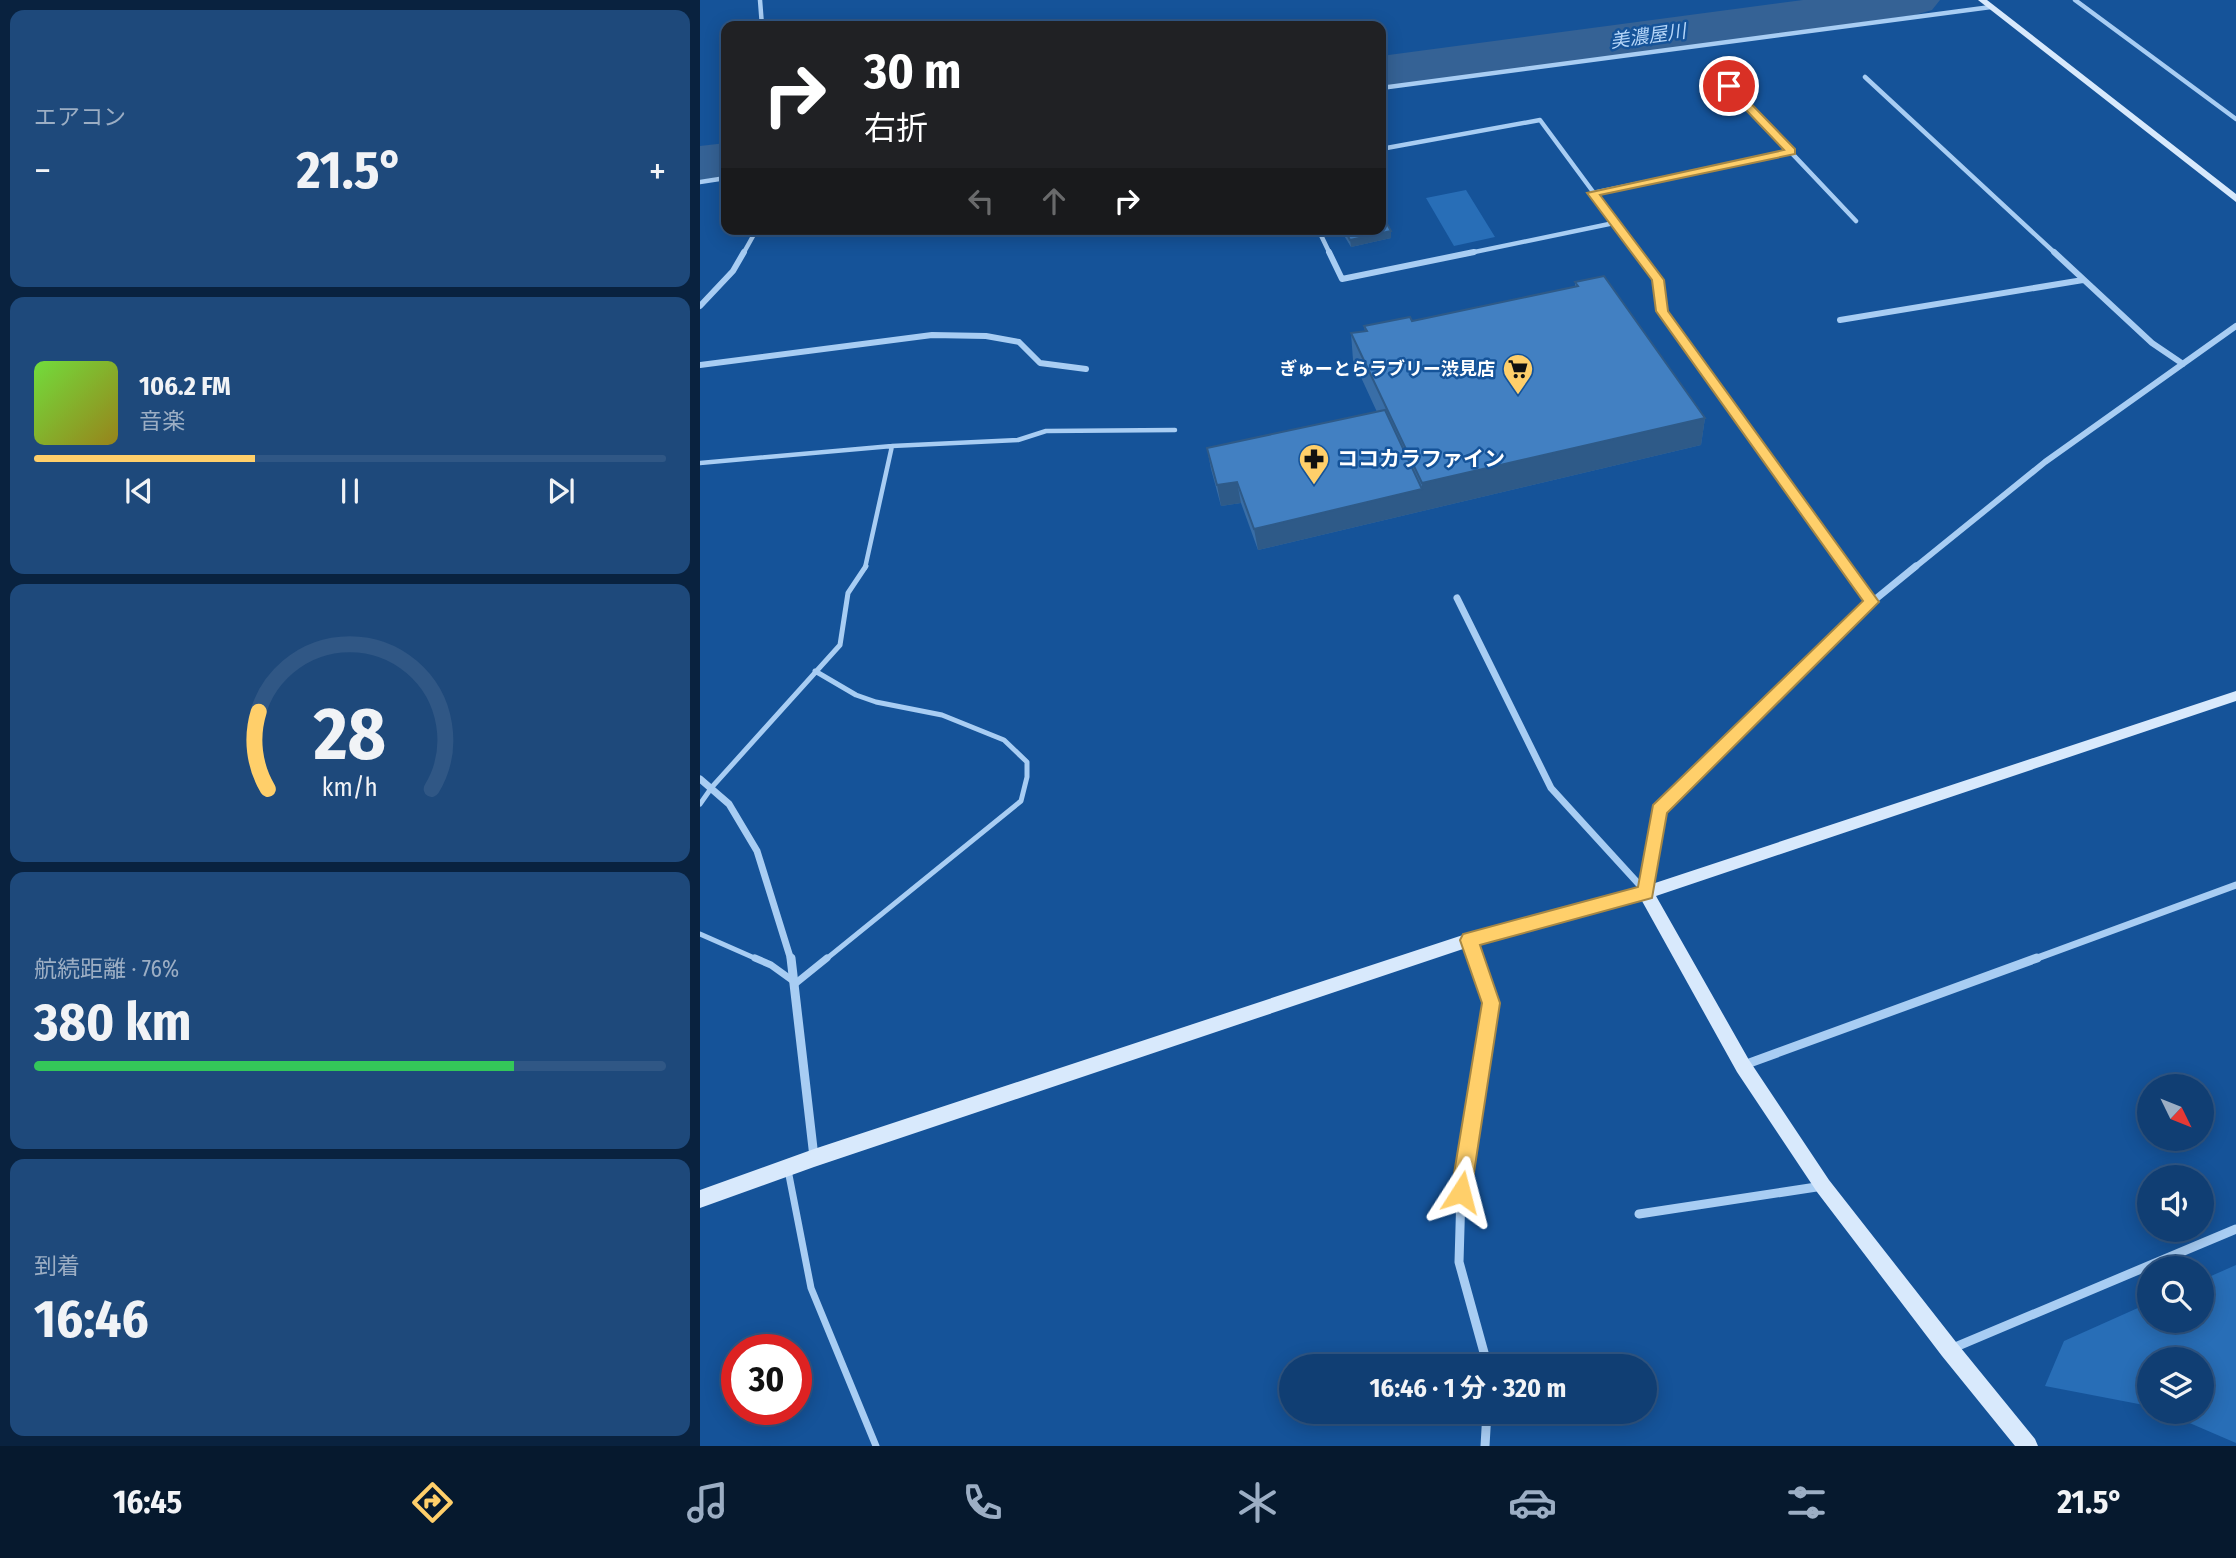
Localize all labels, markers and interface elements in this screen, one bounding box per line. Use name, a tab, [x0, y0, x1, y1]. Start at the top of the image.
water label: 美濃屋川	[1609, 19, 1689, 53]
text: 30 m	[864, 42, 962, 101]
icon: right	[749, 49, 840, 140]
pin	[1699, 56, 1759, 116]
icon: arrive	[1710, 67, 1748, 105]
text: エアコン	[34, 103, 126, 131]
text: 右折	[864, 109, 928, 147]
text: 21.5°	[296, 139, 403, 202]
text: −	[34, 148, 51, 194]
text: +	[649, 148, 666, 194]
icon: left	[962, 182, 1000, 220]
icon: ahead	[1035, 182, 1073, 220]
icon: right	[1108, 182, 1146, 220]
supermarket icon: ぎゅーとらラブリー渋見店	[1501, 352, 1535, 396]
place label: ぎゅーとらラブリー渋見店	[1280, 358, 1495, 380]
text: 106.2 FM	[139, 371, 231, 402]
text: 音楽	[139, 407, 185, 435]
pharmacy icon: ココカラファイン	[1297, 442, 1331, 486]
place label: ココカラファイン	[1337, 446, 1505, 472]
icon: previous	[120, 472, 158, 510]
icon: pause	[331, 472, 369, 510]
icon: next	[542, 472, 580, 510]
text: 28	[313, 691, 386, 778]
text: km/h	[322, 773, 378, 803]
text: 航続距離 · 76%	[34, 955, 179, 983]
text: 380 km	[34, 991, 191, 1054]
north arrow	[2137, 1074, 2214, 1152]
map controls	[2137, 1074, 2214, 1424]
position arrow	[1424, 1155, 1498, 1229]
button: sound	[2137, 1165, 2214, 1242]
text: 到着	[34, 1252, 80, 1280]
button: search	[2137, 1256, 2214, 1333]
text: 16:46	[34, 1288, 149, 1351]
speed limit sign: 30	[721, 1334, 812, 1425]
button: layers	[2137, 1347, 2214, 1424]
text: 16:46 · 1 分 · 320 m	[1370, 1373, 1566, 1404]
icon: directions	[408, 1478, 457, 1527]
icon: music	[683, 1478, 732, 1527]
icon: phone	[958, 1478, 1007, 1527]
icon: climate	[1233, 1478, 1282, 1527]
icon: car	[1508, 1478, 1557, 1527]
icon: filters	[1782, 1478, 1831, 1527]
text: 16:45	[113, 1483, 182, 1521]
text: 21.5°	[2057, 1483, 2123, 1521]

